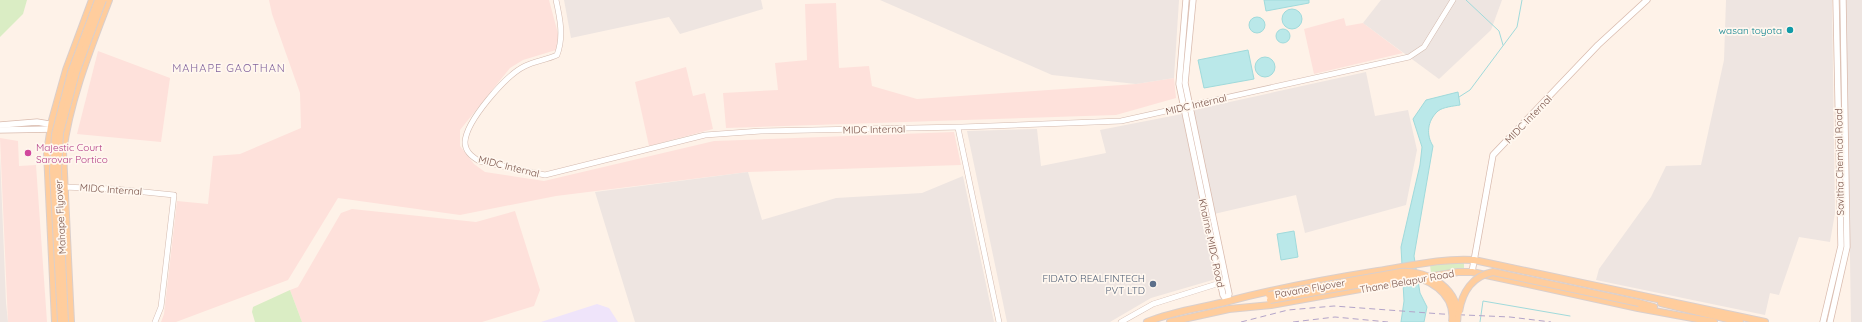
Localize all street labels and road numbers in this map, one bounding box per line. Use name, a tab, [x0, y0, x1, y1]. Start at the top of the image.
street label: MIDC Internal	[1164, 91, 1228, 118]
street label: MIDC Internal	[1502, 92, 1555, 146]
street label: Savitha Chemical Road	[1832, 108, 1847, 216]
street label: MIDC Internal	[843, 122, 905, 137]
street label: MIDC Internal	[477, 153, 541, 180]
street label: Mahape Flyover	[52, 179, 69, 255]
street label: MIDC Internal	[79, 181, 143, 198]
street label: Khairne MIDC Road	[1196, 197, 1227, 289]
street label: Thane Belapur Road	[1359, 267, 1455, 296]
street label: Pavane Flyover	[1274, 276, 1347, 301]

